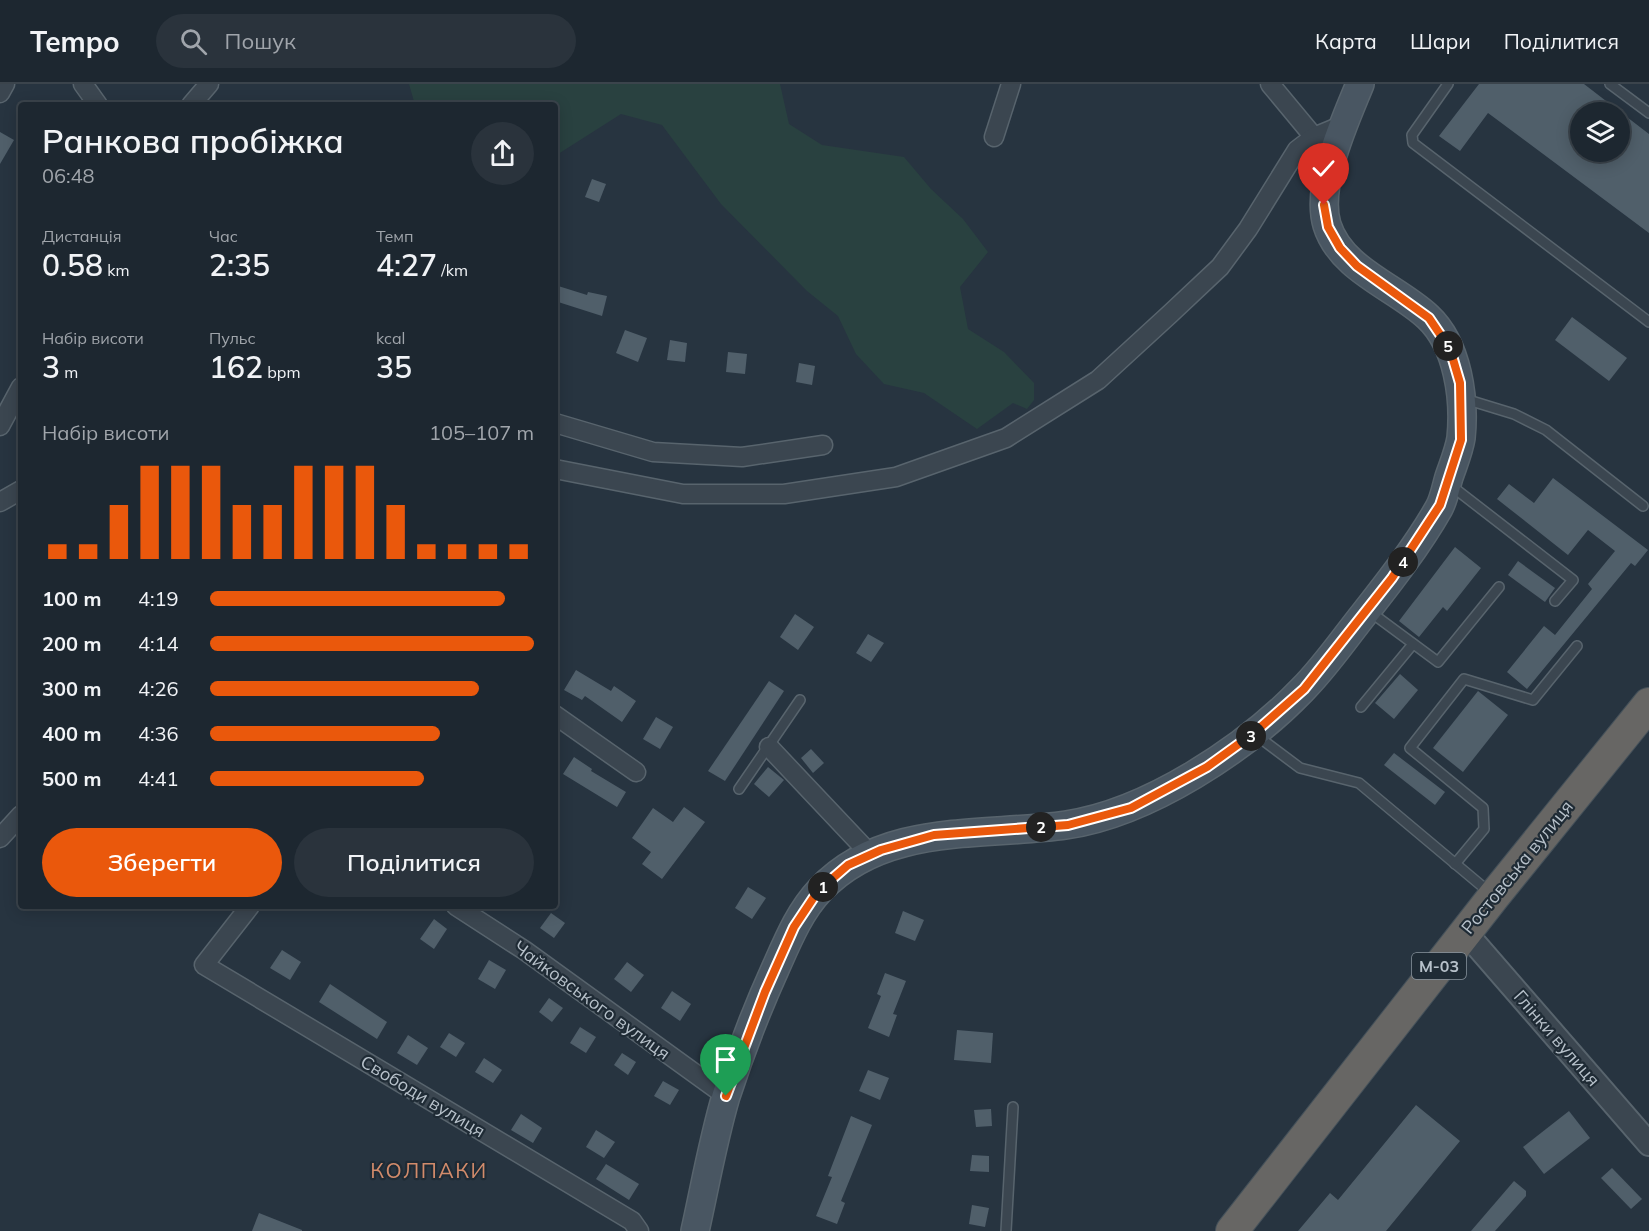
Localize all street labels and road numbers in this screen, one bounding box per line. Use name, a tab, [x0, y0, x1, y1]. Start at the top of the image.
street label: Ростовська вулиця	[1456, 796, 1578, 938]
street label: Чайковського вулиця	[509, 935, 675, 1065]
road number: М-03	[1412, 953, 1466, 979]
street label: Глінки вулиця	[1509, 985, 1605, 1091]
street label: Свободи вулиця	[356, 1050, 490, 1142]

